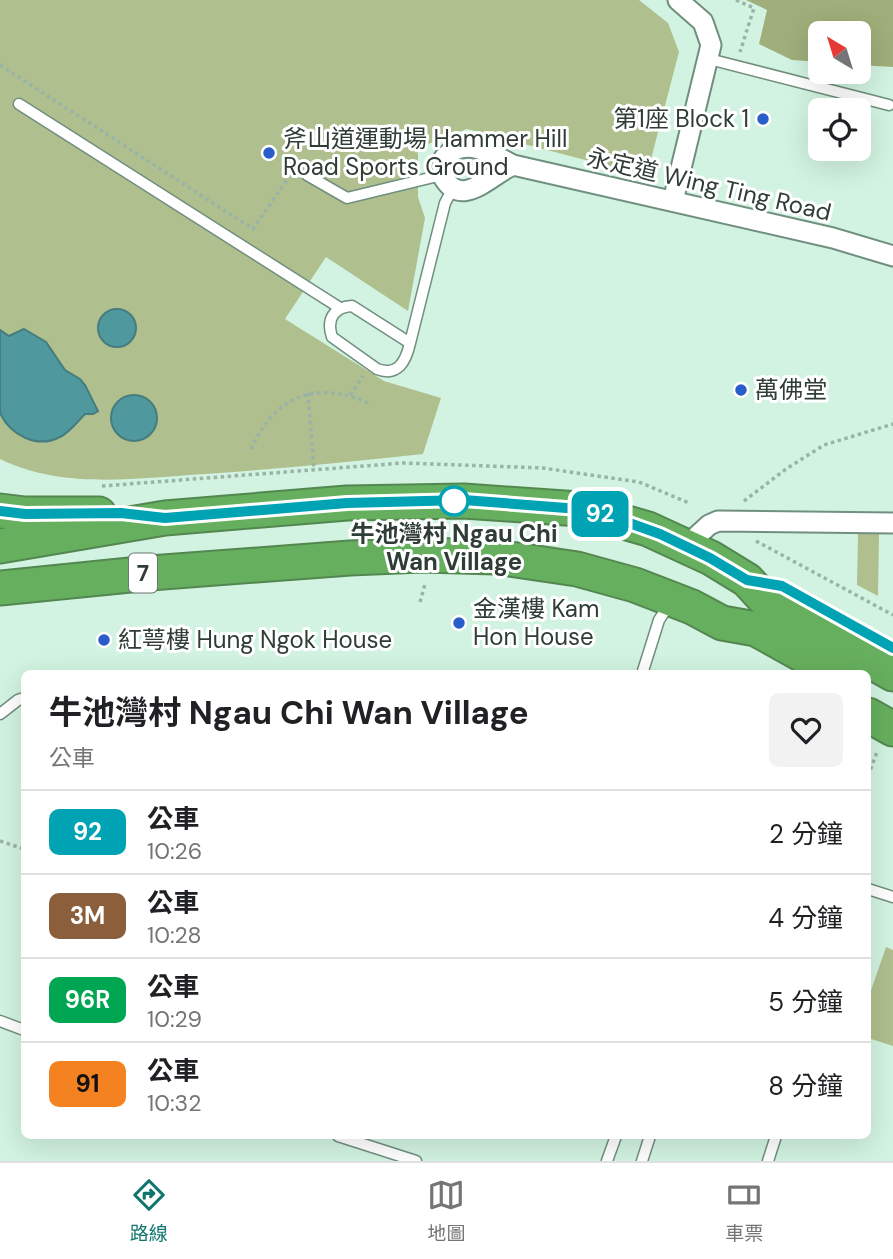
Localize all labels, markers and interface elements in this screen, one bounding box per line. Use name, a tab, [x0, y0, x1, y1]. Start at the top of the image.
north arrow	[808, 21, 872, 84]
map controls	[808, 21, 871, 161]
button: locate	[808, 98, 871, 161]
place label: 第1座 Block 1	[613, 103, 749, 134]
marker: 第1座 Block 1	[755, 111, 771, 127]
place label: 斧山道運動場 Hammer Hill Road Sports Ground	[283, 123, 567, 182]
street label: 永定道 Wing Ting Road	[584, 141, 834, 228]
marker: 斧山道運動場 Hammer Hill Road Sports Ground	[261, 145, 277, 161]
place label: 萬佛堂	[755, 374, 827, 405]
marker: 萬佛堂	[733, 382, 749, 398]
marker: 牛池灣村 Ngau Chi Wan Village	[439, 486, 469, 516]
line badge: 92	[568, 491, 632, 537]
text: 92	[586, 498, 614, 529]
place label: 牛池灣村 Ngau Chi Wan Village	[350, 518, 558, 577]
road number: 7	[129, 554, 157, 593]
place label: 金漢樓 Kam Hon House	[473, 593, 599, 652]
marker: 金漢樓 Kam Hon House	[451, 615, 467, 631]
place label: 紅萼樓 Hung Ngok House	[118, 624, 392, 655]
marker: 紅萼樓 Hung Ngok House	[96, 632, 112, 648]
text: 牛池灣村 Ngau Chi Wan Village	[49, 691, 529, 734]
button: heart	[769, 693, 843, 767]
text: 公車	[49, 743, 95, 773]
text: 公車	[147, 802, 199, 836]
text: 92	[73, 816, 102, 847]
text: 2 分鐘	[769, 817, 843, 851]
text: 10:26	[147, 836, 202, 866]
text: 公車	[147, 886, 199, 920]
text: 3M	[70, 900, 105, 931]
text: 4 分鐘	[768, 901, 843, 935]
text: 10:28	[147, 920, 201, 950]
text: 公車	[147, 970, 199, 1004]
text: 96R	[65, 984, 110, 1015]
text: 5 分鐘	[768, 985, 843, 1019]
text: 10:29	[147, 1004, 202, 1034]
text: 公車	[147, 1054, 199, 1088]
text: 91	[76, 1068, 99, 1099]
text: 8 分鐘	[768, 1069, 843, 1103]
text: 10:32	[147, 1088, 201, 1118]
tab: 路線	[130, 1176, 168, 1246]
tab: 地圖	[427, 1176, 465, 1246]
tab: 車票	[725, 1176, 763, 1246]

